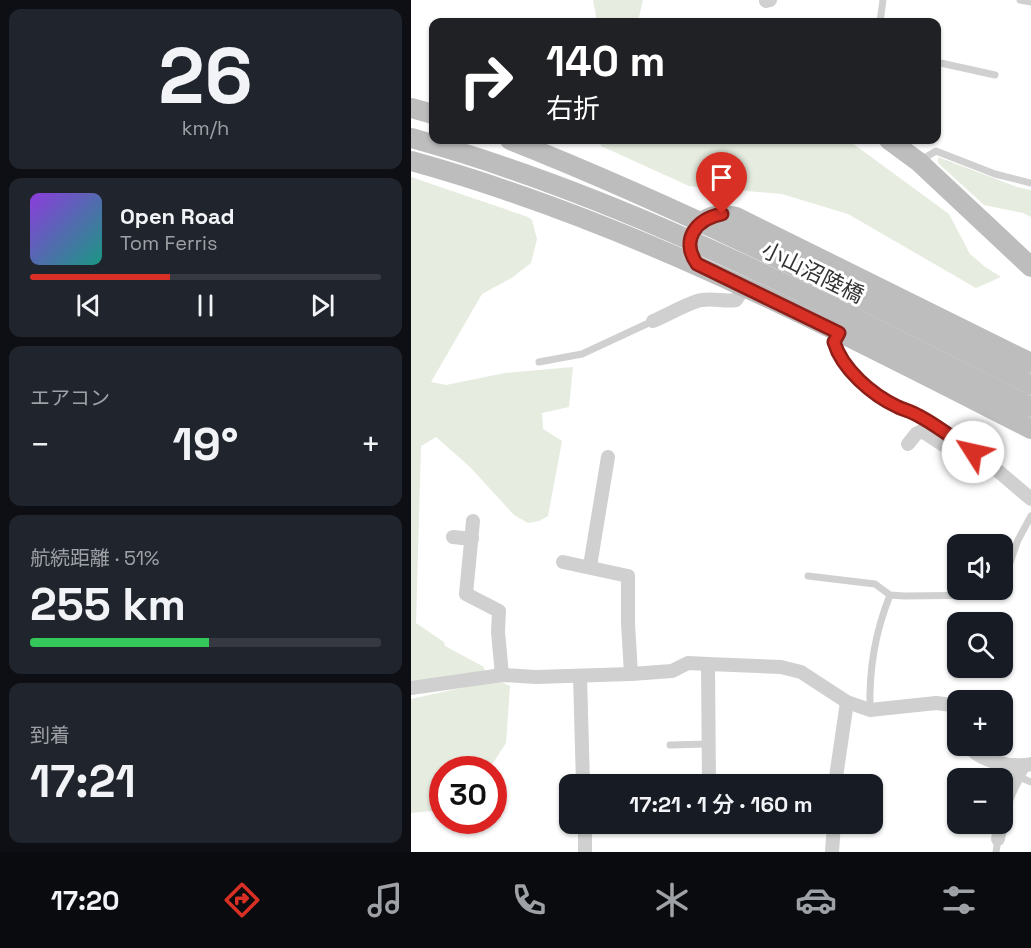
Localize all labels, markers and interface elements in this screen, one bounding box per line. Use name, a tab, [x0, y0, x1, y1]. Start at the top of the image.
text: 26	[158, 26, 253, 126]
text: 140 m	[546, 35, 665, 88]
icon: right	[447, 42, 525, 120]
text: 右折	[546, 91, 600, 126]
text: km/h	[182, 115, 229, 141]
pin	[696, 152, 747, 214]
icon: arrive	[705, 161, 738, 194]
text: Open Road	[120, 202, 235, 230]
text: Tom Ferris	[120, 230, 218, 256]
street label: 小山沼陸橋	[757, 235, 869, 309]
icon: previous	[72, 289, 105, 322]
icon: pause	[189, 289, 222, 322]
icon: next	[306, 289, 339, 322]
text: エアコン	[30, 385, 110, 411]
text: 19°	[173, 416, 238, 473]
position arrow	[941, 420, 1005, 484]
text: −	[30, 424, 50, 466]
text: +	[361, 424, 381, 466]
map controls	[947, 534, 1013, 834]
button: sound	[947, 534, 1013, 600]
text: 航続距離 · 51%	[30, 545, 160, 571]
text: 255 km	[30, 576, 186, 633]
button: search	[947, 612, 1013, 678]
button: +	[947, 690, 1013, 756]
text: 到着	[30, 722, 70, 748]
text: 17:21	[30, 753, 136, 810]
speed limit sign: 30	[429, 756, 507, 834]
button: −	[947, 768, 1013, 834]
text: 17:21 · 1 分 · 160 m	[629, 790, 813, 818]
icon: directions	[221, 879, 263, 921]
icon: music	[364, 879, 406, 921]
icon: phone	[508, 879, 550, 921]
icon: climate	[651, 879, 693, 921]
icon: car	[795, 879, 837, 921]
icon: filters	[938, 879, 980, 921]
text: 17:20	[51, 883, 119, 918]

